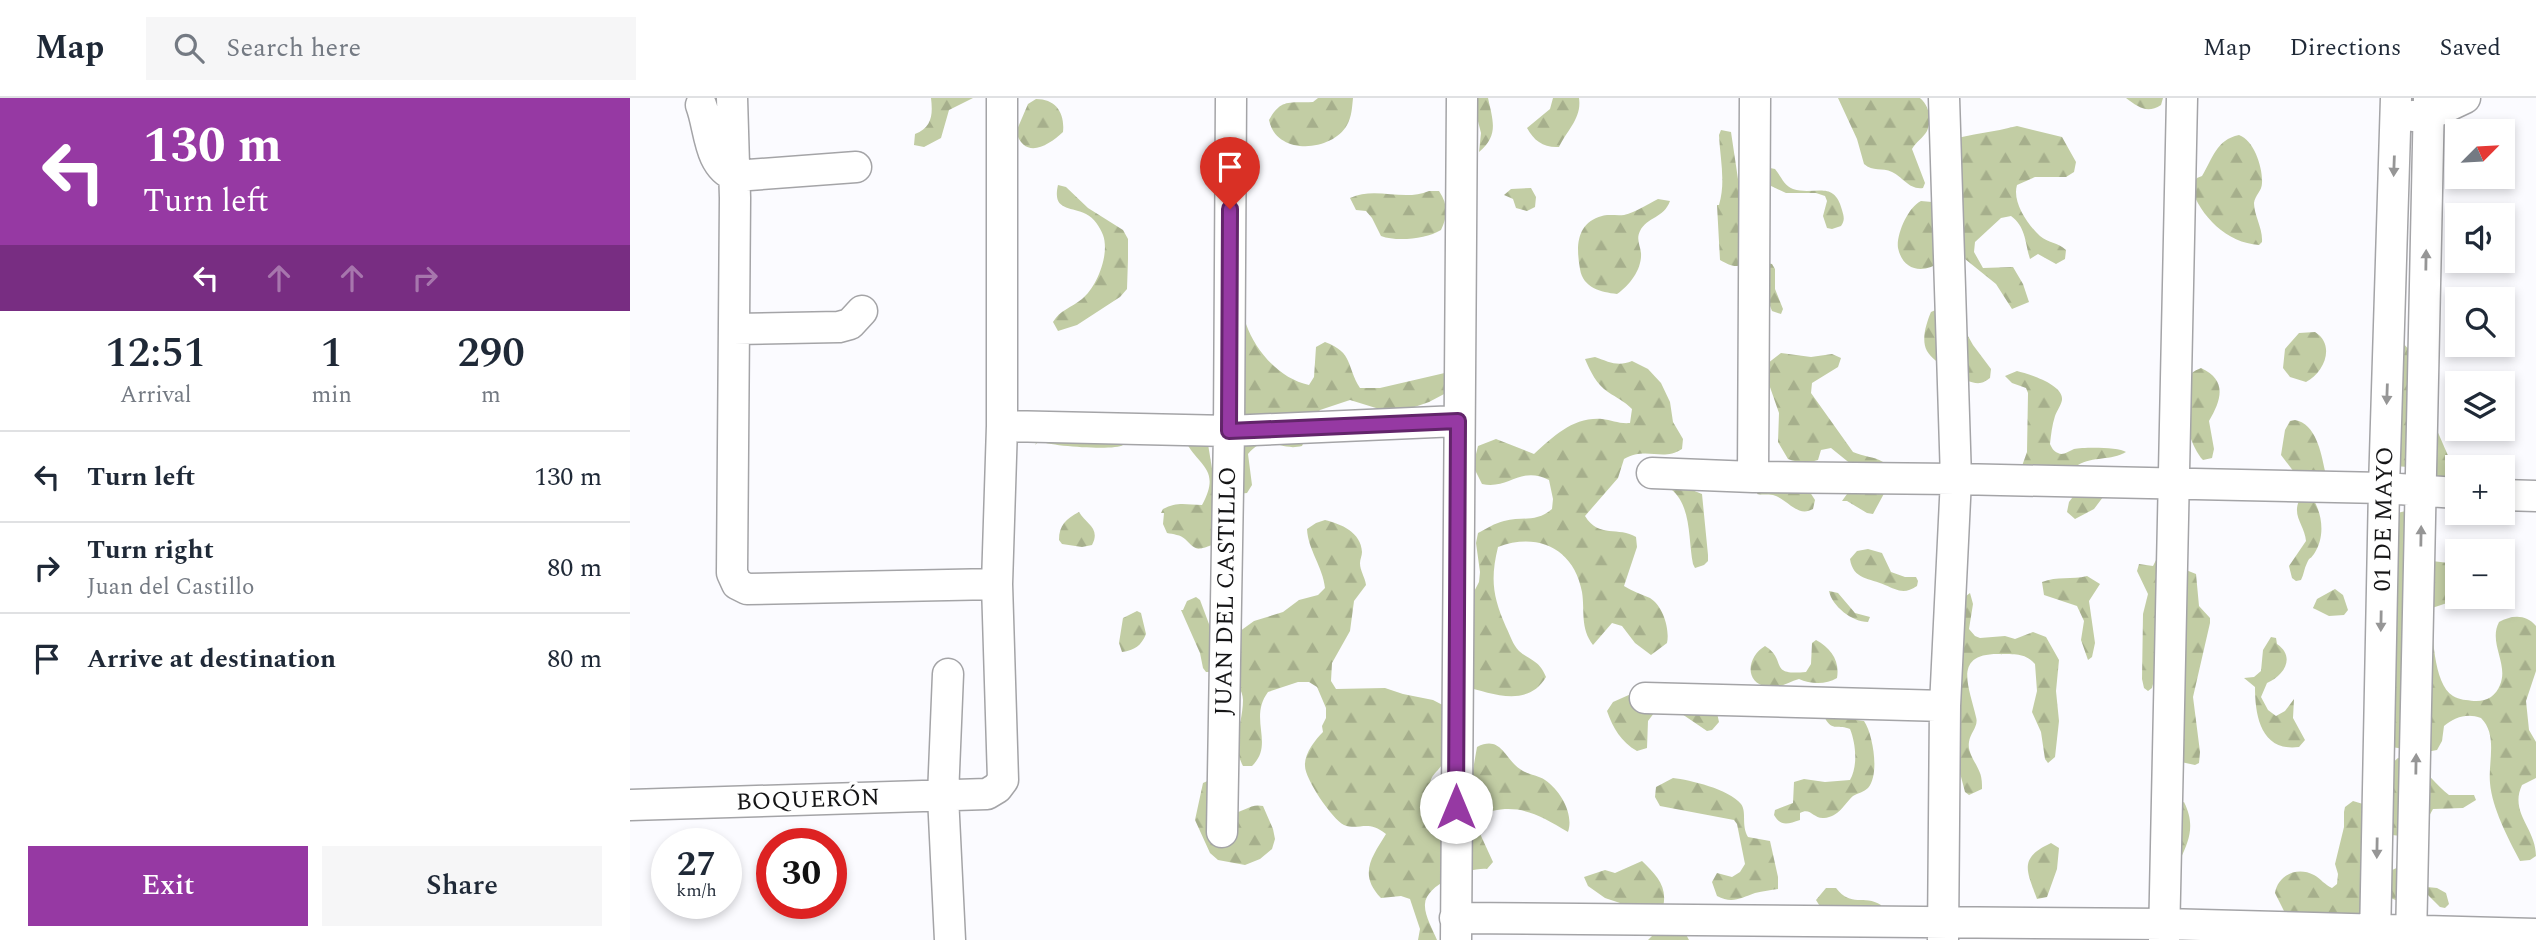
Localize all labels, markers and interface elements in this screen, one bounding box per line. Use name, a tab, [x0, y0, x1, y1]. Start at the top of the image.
search box	[146, 17, 636, 80]
text: Map	[35, 23, 104, 73]
text: Search here	[226, 28, 361, 68]
icon: search	[170, 29, 208, 67]
text: Map	[2203, 30, 2251, 66]
text: Directions	[2289, 30, 2401, 66]
text: Saved	[2439, 30, 2501, 66]
text: 130 m	[143, 109, 282, 184]
north arrow	[2445, 119, 2515, 189]
map controls	[2445, 119, 2515, 609]
icon: left	[28, 126, 119, 217]
pin	[1200, 137, 1260, 209]
icon: arrive	[1211, 148, 1249, 186]
one-way arrow	[2388, 155, 2400, 177]
text: Turn left	[143, 177, 269, 226]
button: sound	[2445, 203, 2515, 273]
one-way arrow	[2420, 249, 2432, 271]
icon: left	[187, 259, 225, 297]
icon: ahead	[260, 259, 298, 297]
icon: ahead	[333, 259, 371, 297]
icon: right	[406, 259, 444, 297]
button: search	[2445, 287, 2515, 357]
text: 12:51	[105, 322, 206, 385]
text: 1	[320, 322, 343, 385]
text: 290	[457, 322, 525, 385]
button: layers	[2445, 371, 2515, 441]
text: Arrival	[120, 378, 192, 413]
text: min	[312, 378, 352, 413]
text: m	[481, 378, 501, 413]
one-way arrow	[2381, 383, 2393, 405]
street label: 01 DE MAYO	[2365, 446, 2403, 592]
button: +	[2445, 455, 2515, 525]
text: Turn left	[87, 457, 195, 497]
text: 130 m	[534, 457, 602, 497]
icon: left	[28, 458, 66, 496]
street label: JUAN DEL CASTILLO	[1206, 466, 1246, 716]
one-way arrow	[2415, 525, 2427, 547]
text: Turn right	[87, 530, 214, 570]
button: −	[2445, 539, 2515, 609]
text: 80 m	[547, 548, 602, 588]
icon: right	[28, 549, 66, 587]
text: Juan del Castillo	[87, 570, 254, 605]
one-way arrow	[2376, 610, 2387, 632]
text: Arrive at destination	[87, 639, 336, 679]
text: 80 m	[547, 639, 602, 679]
icon: arrive	[28, 640, 66, 678]
one-way arrow	[2410, 753, 2421, 775]
position arrow	[1419, 770, 1493, 844]
street label: BOQUERÓN	[735, 779, 881, 821]
speed limit sign: 30	[756, 828, 847, 919]
text: 27	[677, 838, 716, 891]
one-way arrow	[2371, 838, 2383, 860]
button: Exit	[28, 846, 308, 926]
button: Share	[322, 846, 602, 926]
text: km/h	[676, 877, 717, 904]

